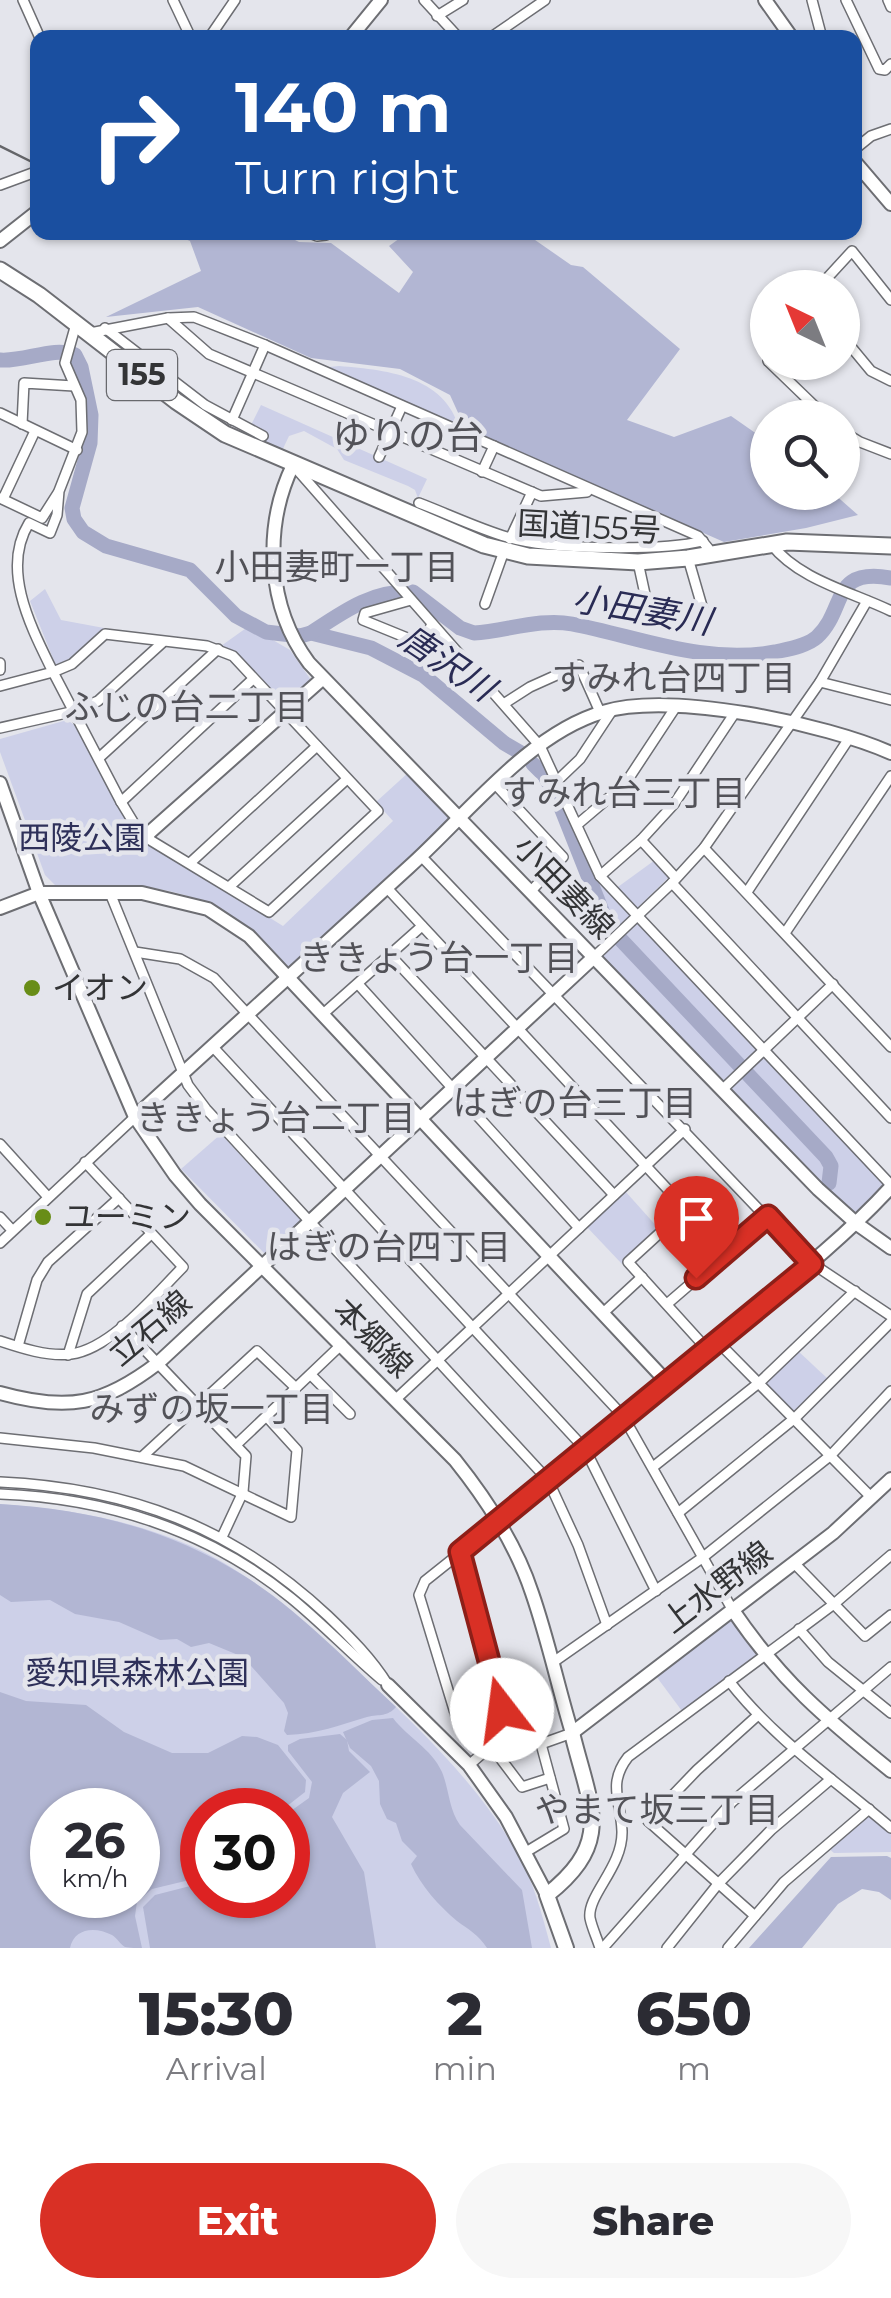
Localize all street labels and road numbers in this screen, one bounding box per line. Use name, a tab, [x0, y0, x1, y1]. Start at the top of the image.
road number: 155	[107, 350, 177, 400]
street label: 国道155号	[516, 503, 662, 550]
street label: 小田妻線	[506, 827, 623, 946]
street label: 立石線	[100, 1282, 199, 1373]
street label: 本郷線	[326, 1290, 421, 1385]
street label: 上水野線	[654, 1533, 780, 1641]

